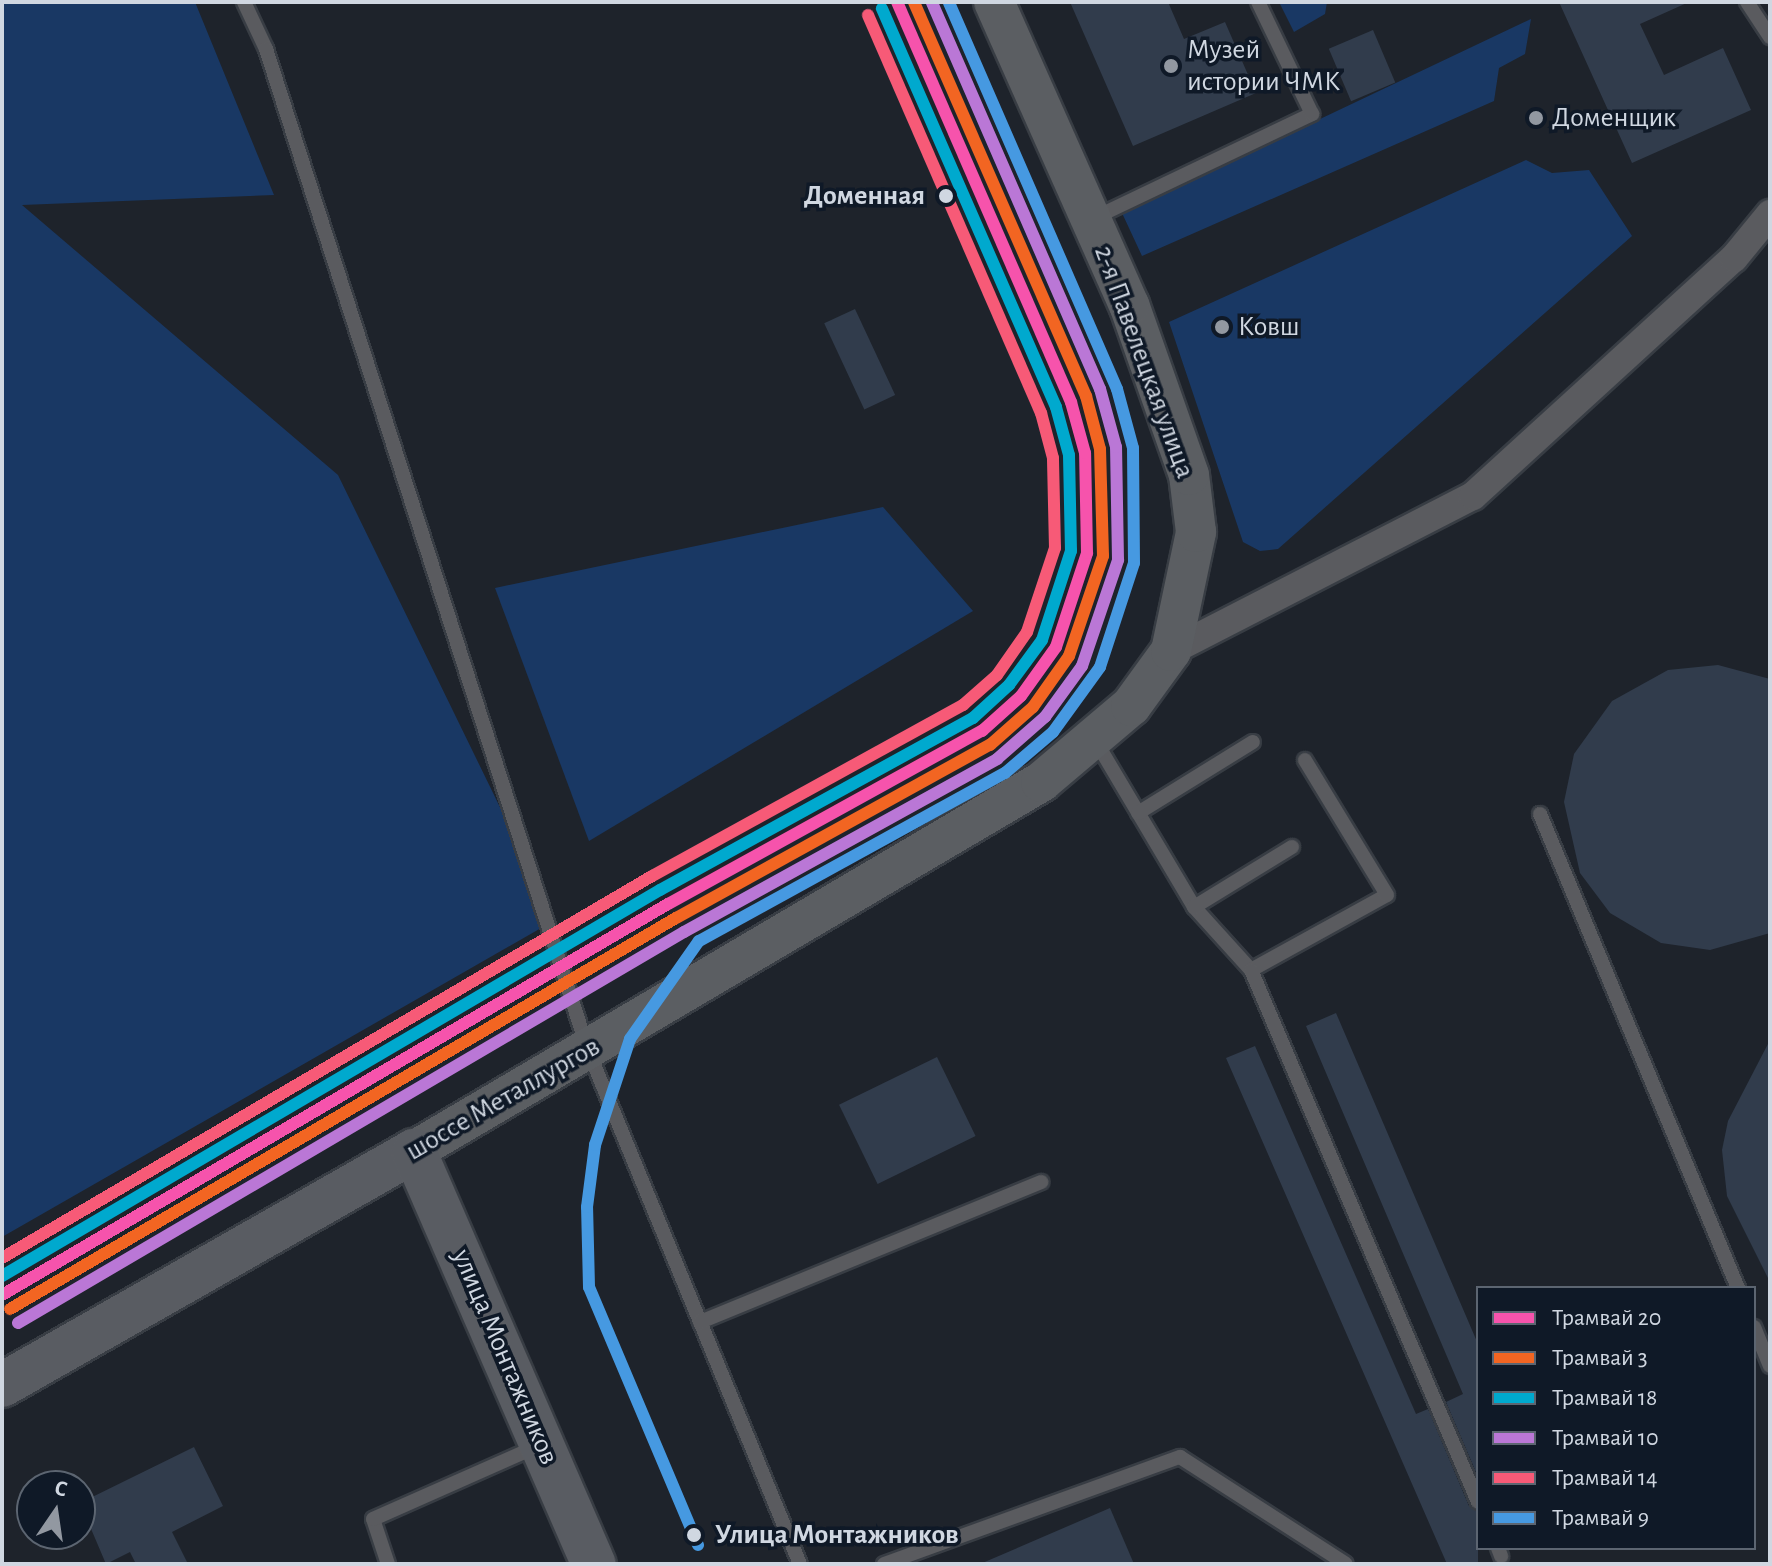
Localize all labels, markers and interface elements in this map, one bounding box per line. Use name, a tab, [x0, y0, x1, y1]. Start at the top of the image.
place label: Музей истории ЧМК	[1187, 33, 1340, 99]
marker: Музей истории ЧМК	[1162, 57, 1180, 75]
place label: Доменщик	[1552, 101, 1676, 135]
marker: Доменщик	[1527, 109, 1545, 127]
place label: Доменная	[804, 179, 925, 213]
marker: Доменная	[932, 182, 960, 210]
street label: 2-я Павелецкая улица	[1086, 241, 1202, 483]
place label: Ковш	[1238, 310, 1299, 344]
marker: Ковш	[1213, 318, 1231, 336]
street label: шоссе Металлургов	[400, 1030, 606, 1168]
street label: улица Монтажников	[445, 1244, 565, 1470]
legend	[1476, 1286, 1756, 1550]
text: Трамвай 20	[1552, 1306, 1661, 1330]
text: Трамвай 3	[1552, 1346, 1648, 1370]
text: Трамвай 18	[1552, 1386, 1657, 1410]
text: Трамвай 10	[1552, 1426, 1659, 1450]
text: Трамвай 14	[1552, 1466, 1658, 1490]
north arrow	[16, 1470, 96, 1550]
text: С	[53, 1476, 69, 1501]
text: Трамвай 9	[1552, 1506, 1649, 1530]
place label: Улица Монтажников	[715, 1518, 959, 1552]
marker: Улица Монтажников	[680, 1521, 708, 1549]

